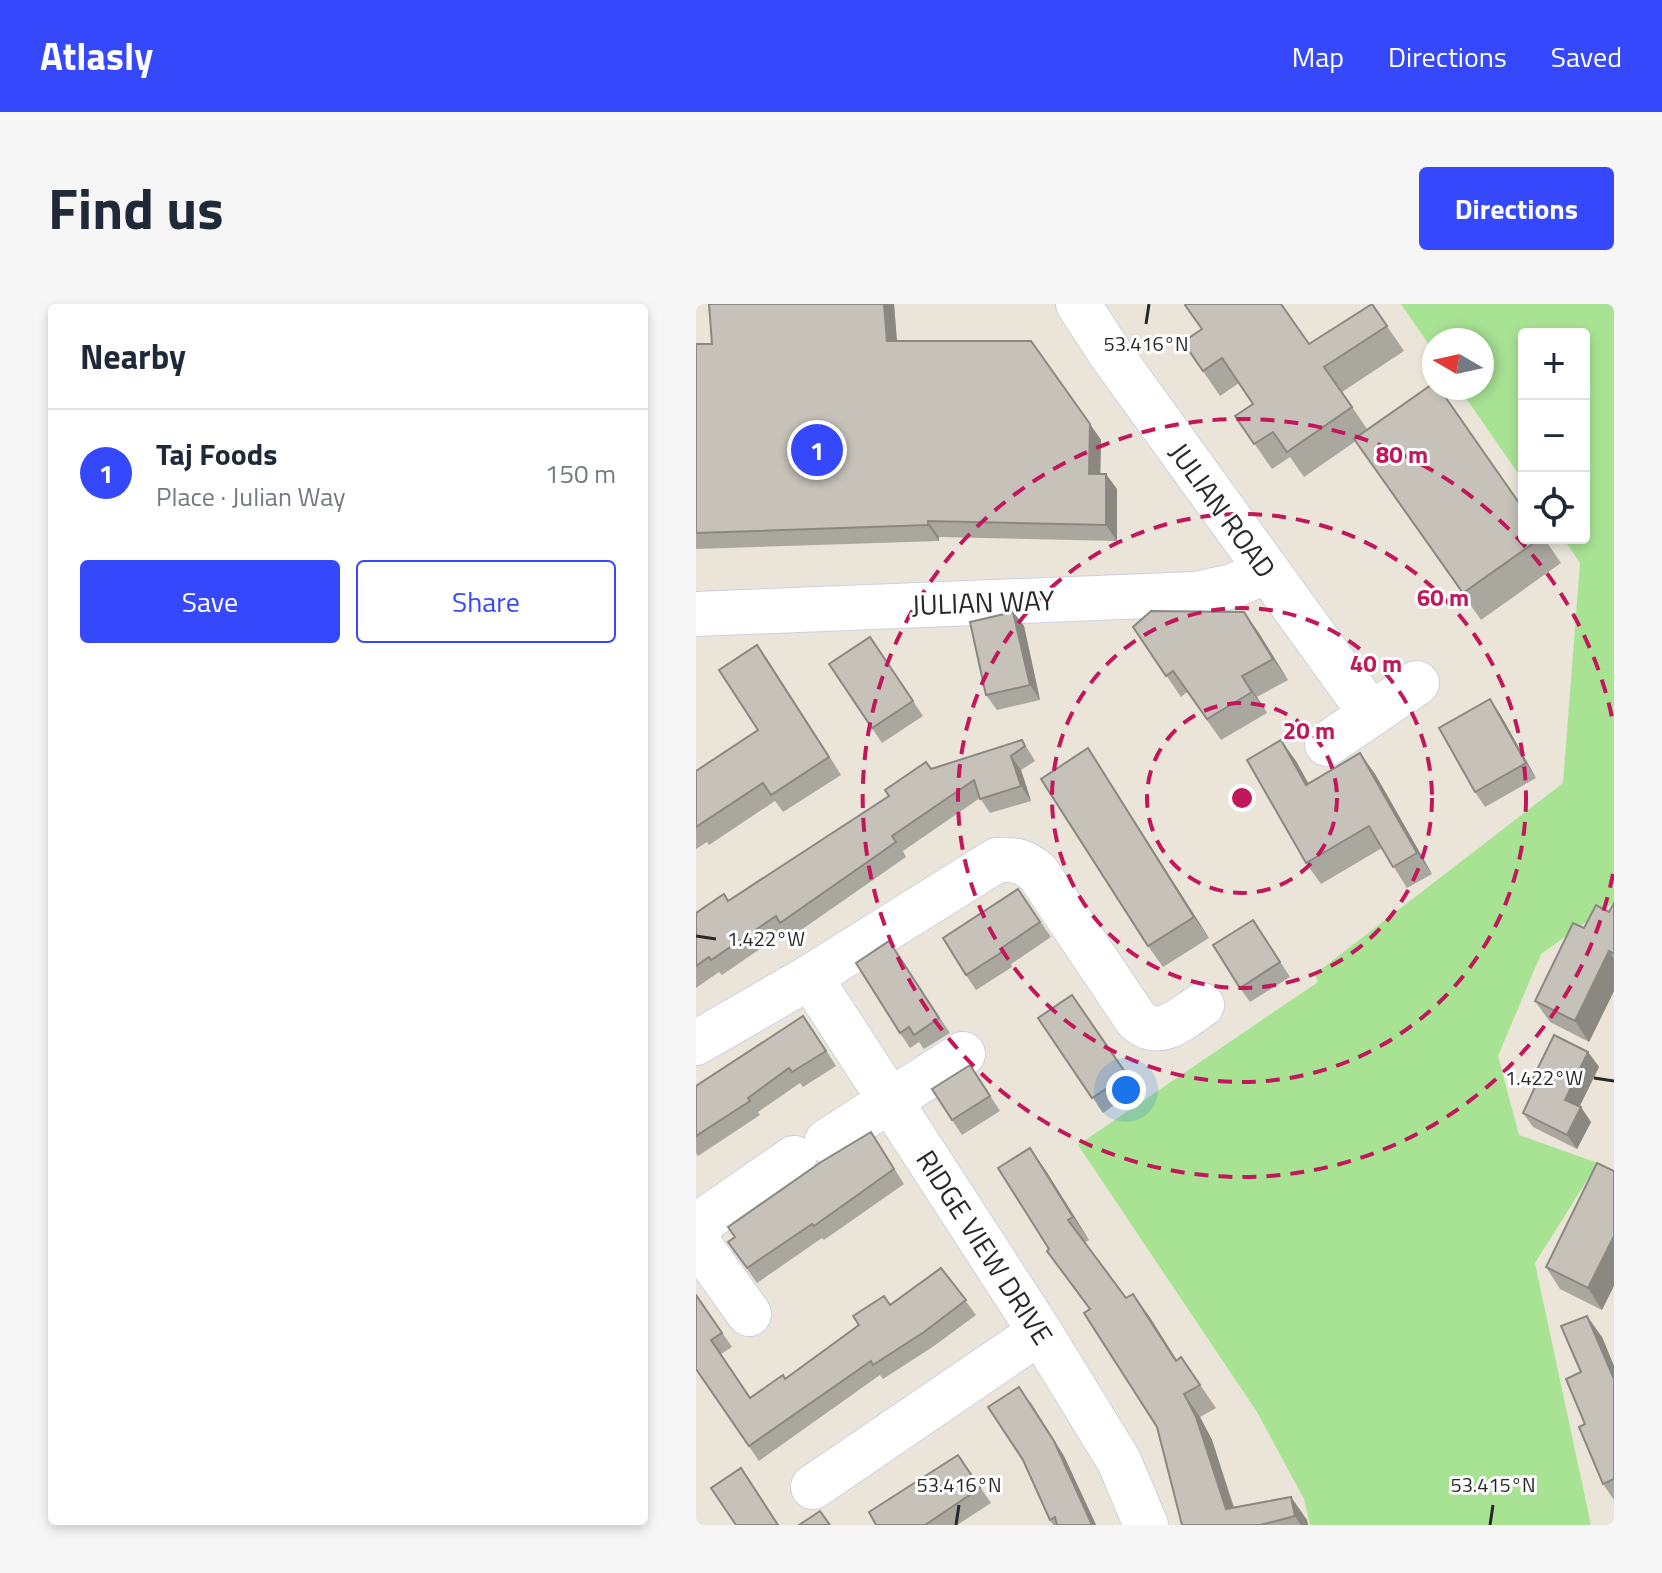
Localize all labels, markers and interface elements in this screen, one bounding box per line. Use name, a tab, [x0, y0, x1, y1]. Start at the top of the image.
text: Atlasly	[40, 27, 153, 85]
text: Map	[1292, 35, 1344, 78]
text: Directions	[1388, 35, 1507, 78]
text: Saved	[1551, 35, 1622, 78]
text: Find us	[48, 166, 224, 251]
button: Directions	[1419, 167, 1614, 250]
text: 53.416°N	[1103, 328, 1189, 359]
north arrow	[1422, 328, 1494, 400]
map controls	[1518, 328, 1590, 544]
button: +	[1518, 328, 1590, 400]
text: Nearby	[80, 330, 186, 382]
button: −	[1518, 400, 1590, 472]
pin: 1	[791, 420, 843, 480]
text: Taj Foods	[156, 431, 277, 477]
street label: JULIAN ROAD	[1159, 433, 1287, 587]
text: 80 m	[1376, 436, 1428, 472]
text: 1	[99, 454, 113, 493]
text: 150 m	[545, 454, 616, 493]
button: locate	[1518, 472, 1590, 544]
text: Place · Julian Way	[156, 477, 346, 516]
button: Save	[80, 560, 340, 643]
button: Share	[356, 560, 616, 643]
street label: JULIAN WAY	[911, 578, 1055, 626]
text: 60 m	[1417, 579, 1469, 615]
text: 40 m	[1350, 645, 1402, 681]
text: 20 m	[1283, 712, 1335, 748]
centre of rings	[1228, 784, 1256, 812]
text: 1.422°W	[727, 923, 805, 954]
text: 1.422°W	[1505, 1062, 1583, 1093]
your location	[1106, 1070, 1146, 1110]
street label: RIDGE VIEW DRIVE	[906, 1141, 1064, 1353]
text: 53.416°N	[916, 1469, 1002, 1500]
text: 53.415°N	[1450, 1469, 1536, 1500]

